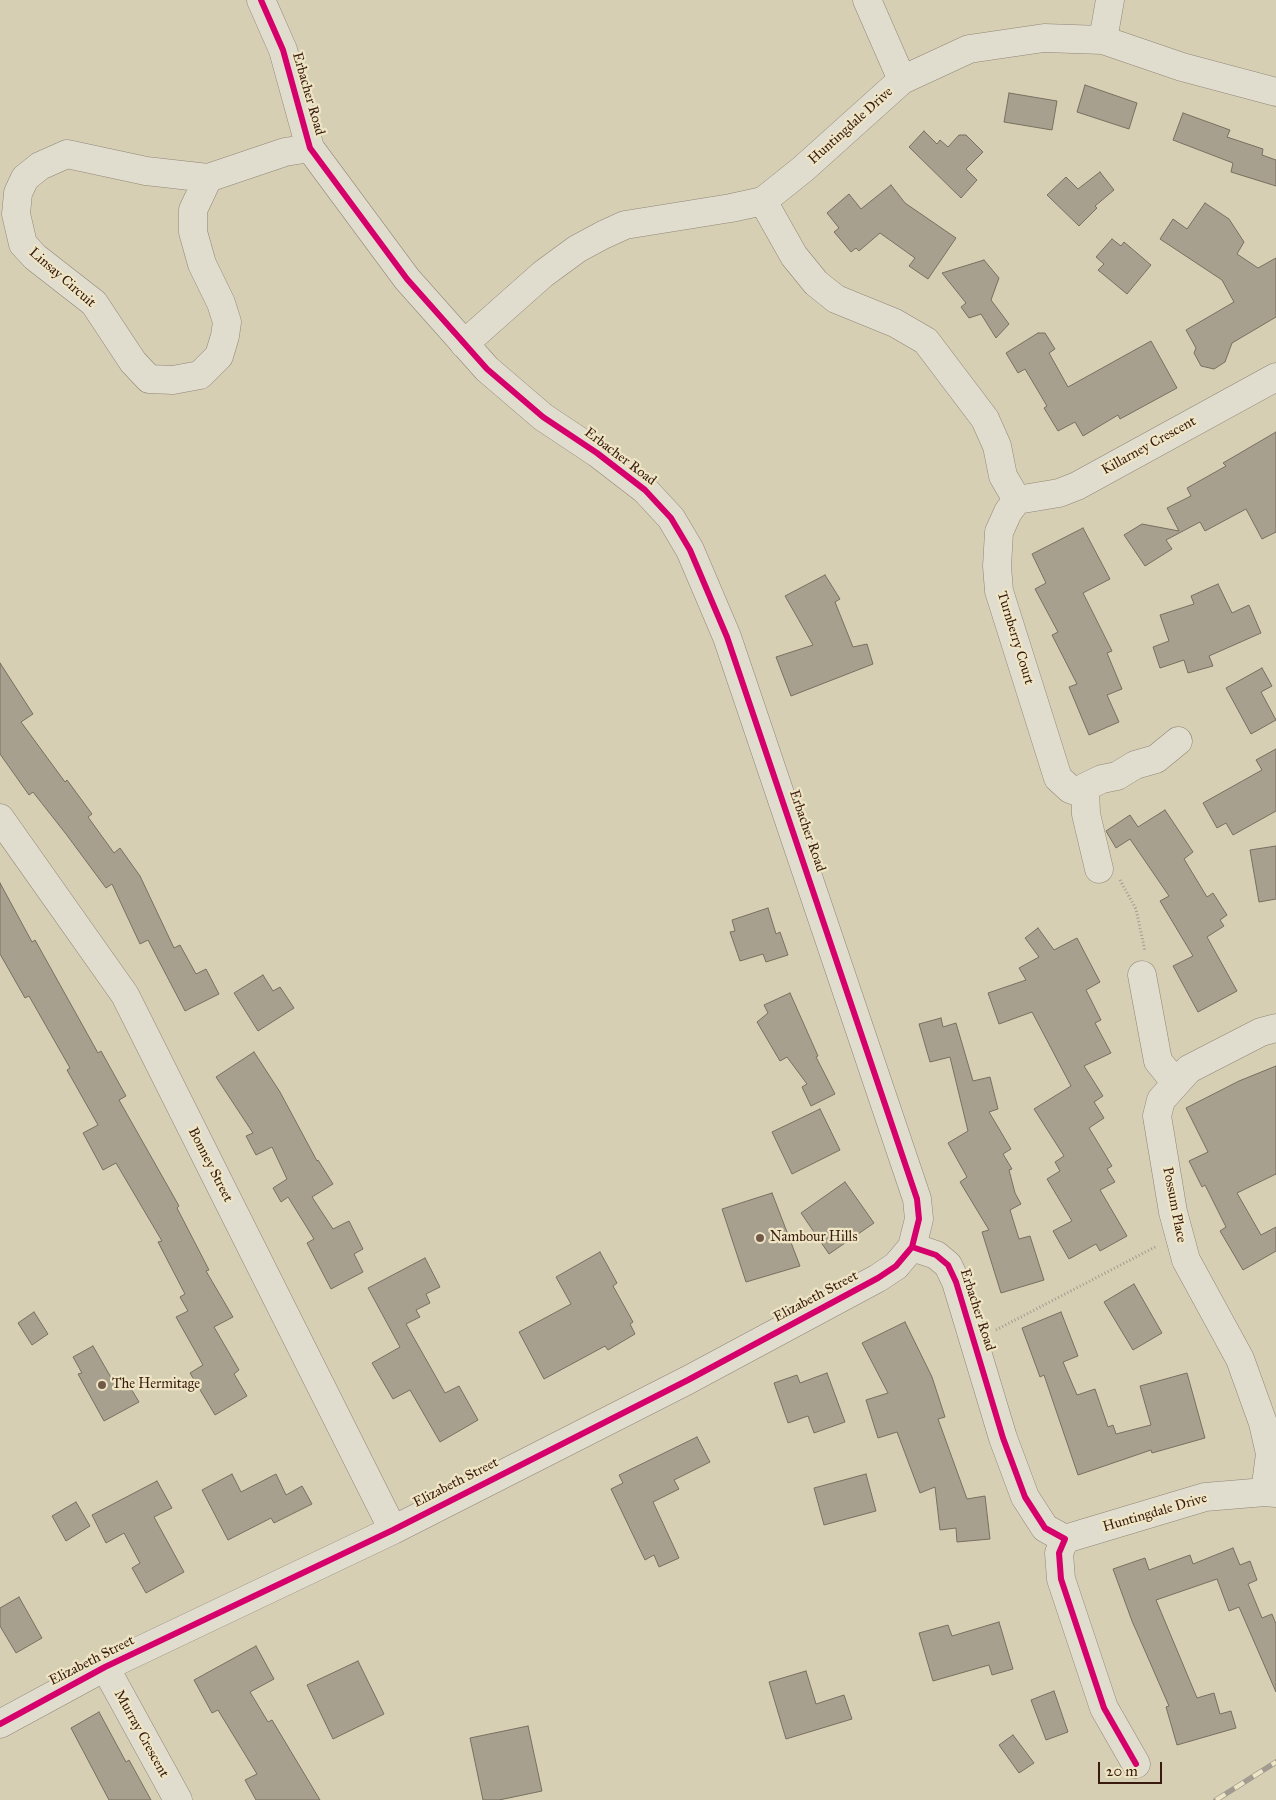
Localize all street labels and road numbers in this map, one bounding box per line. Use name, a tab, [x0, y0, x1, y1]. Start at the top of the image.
street label: Erbacher Road	[288, 51, 328, 137]
street label: Huntingdale Drive	[805, 84, 897, 168]
street label: Linsay Circuit	[25, 244, 99, 312]
street label: Killarney Crescent	[1099, 413, 1199, 479]
street label: Erbacher Road	[581, 425, 659, 489]
street label: Turnberry Court	[993, 589, 1037, 687]
street label: Erbacher Road	[785, 788, 829, 874]
street label: Bonney Street	[184, 1125, 236, 1205]
street label: Possum Place	[1158, 1166, 1190, 1244]
street label: Erbacher Road	[956, 1267, 998, 1353]
street label: Elizabeth Street	[771, 1268, 861, 1326]
street label: Elizabeth Street	[411, 1454, 501, 1512]
street label: Huntingdale Drive	[1101, 1490, 1209, 1536]
street label: Elizabeth Street	[47, 1632, 137, 1690]
street label: Murray Crescent	[110, 1687, 172, 1781]

